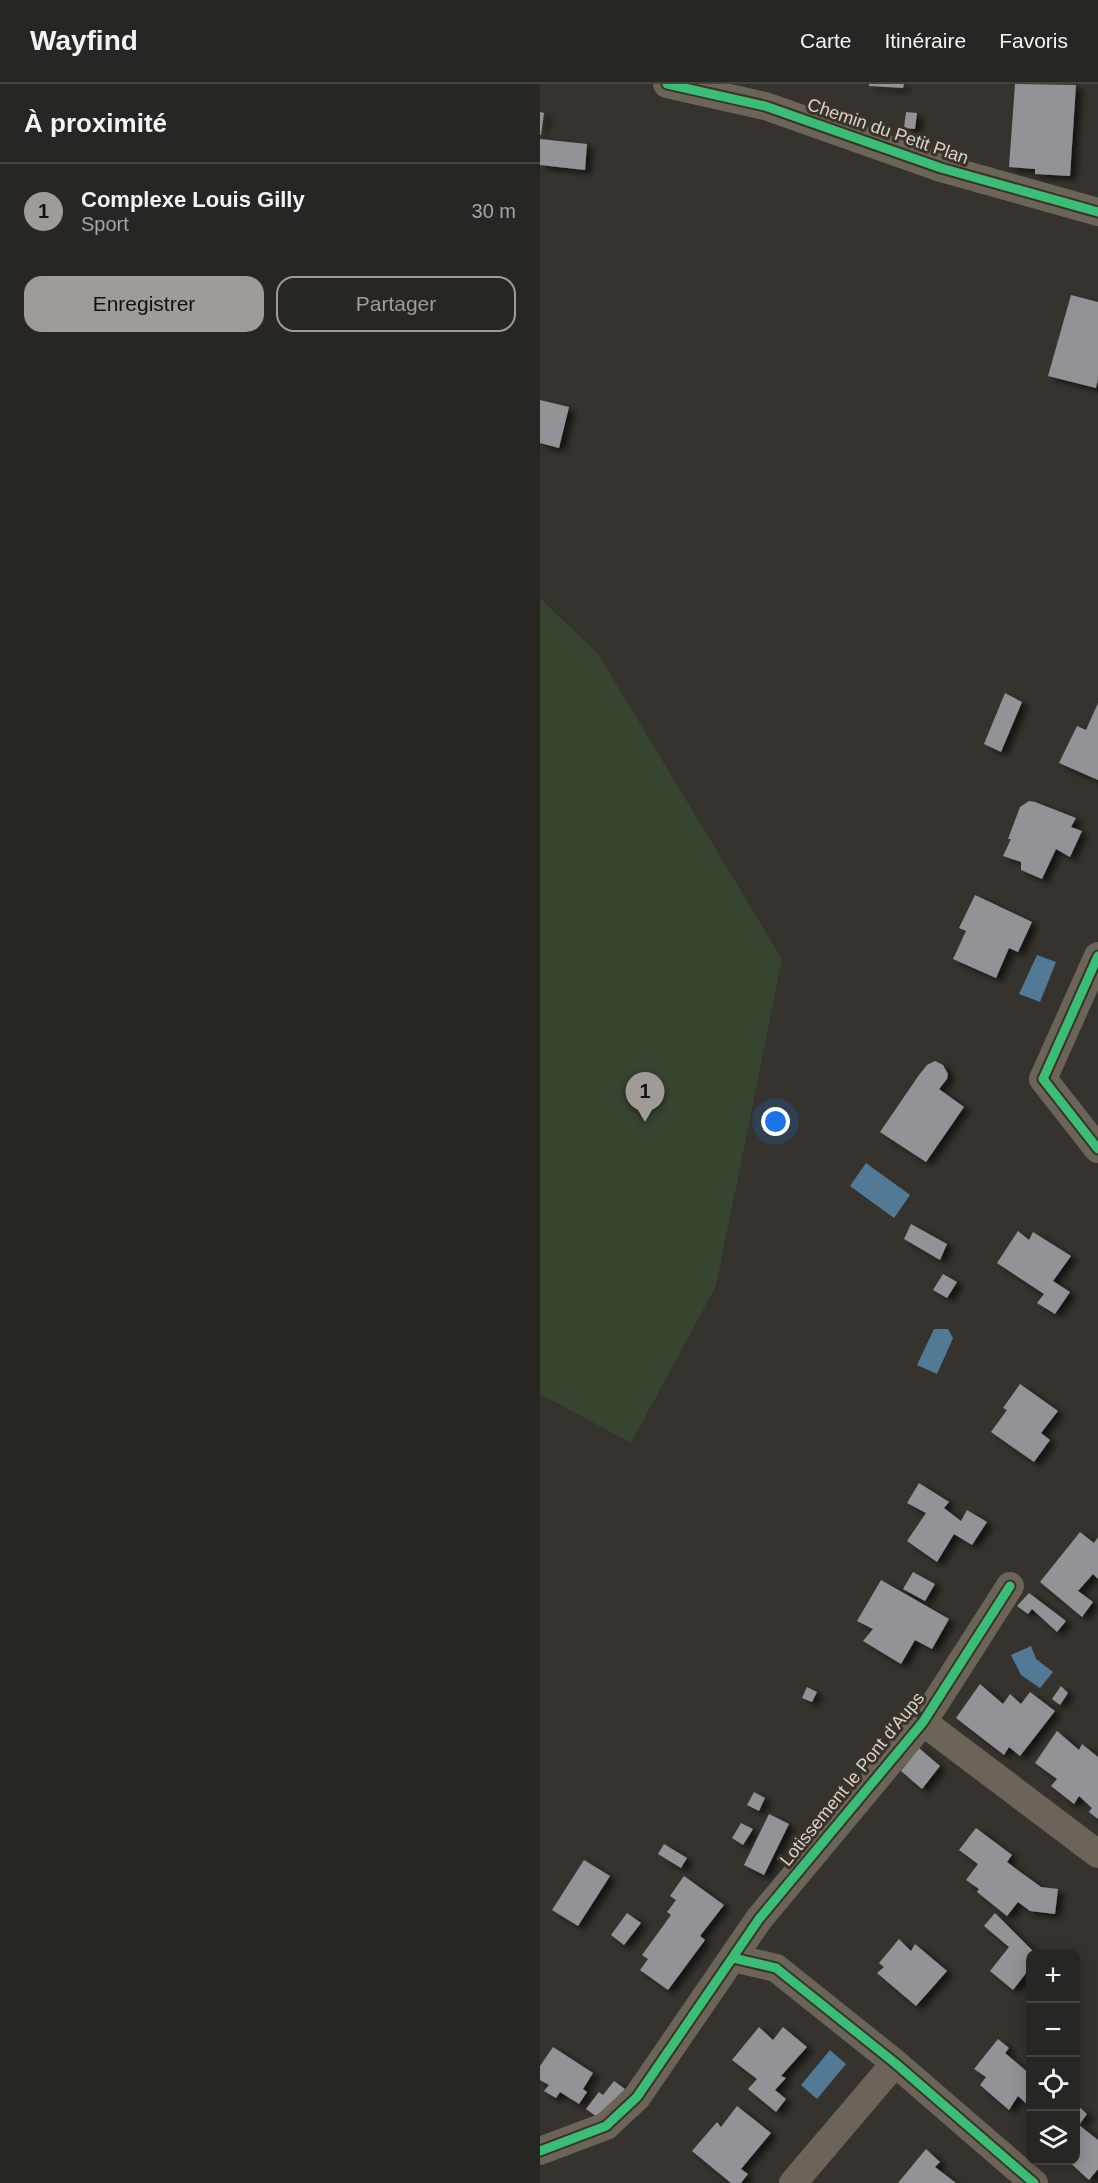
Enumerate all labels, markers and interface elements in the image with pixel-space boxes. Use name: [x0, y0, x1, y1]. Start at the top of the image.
text: Wayfind: [30, 25, 138, 56]
text: Carte: [800, 29, 851, 52]
text: Itinéraire: [884, 29, 966, 52]
text: Favoris: [999, 29, 1068, 52]
street label: Chemin du Petit Plan: [805, 94, 971, 168]
text: À proximité: [24, 108, 167, 138]
text: Complexe Louis Gilly: [81, 187, 305, 212]
text: 1: [38, 200, 49, 222]
text: 30 m: [472, 200, 516, 222]
text: Sport: [81, 213, 129, 235]
button: Enregistrer: [24, 276, 264, 332]
button: Partager: [276, 276, 516, 332]
pin: 1: [626, 1072, 664, 1122]
your location: [761, 1107, 790, 1136]
street label: Lotissement le Pont d'Aups: [776, 1688, 928, 1870]
map controls: [1026, 1949, 1080, 2165]
button: +: [1026, 1949, 1080, 2003]
button: −: [1026, 2003, 1080, 2057]
button: locate: [1026, 2057, 1080, 2111]
button: layers: [1026, 2111, 1080, 2165]

